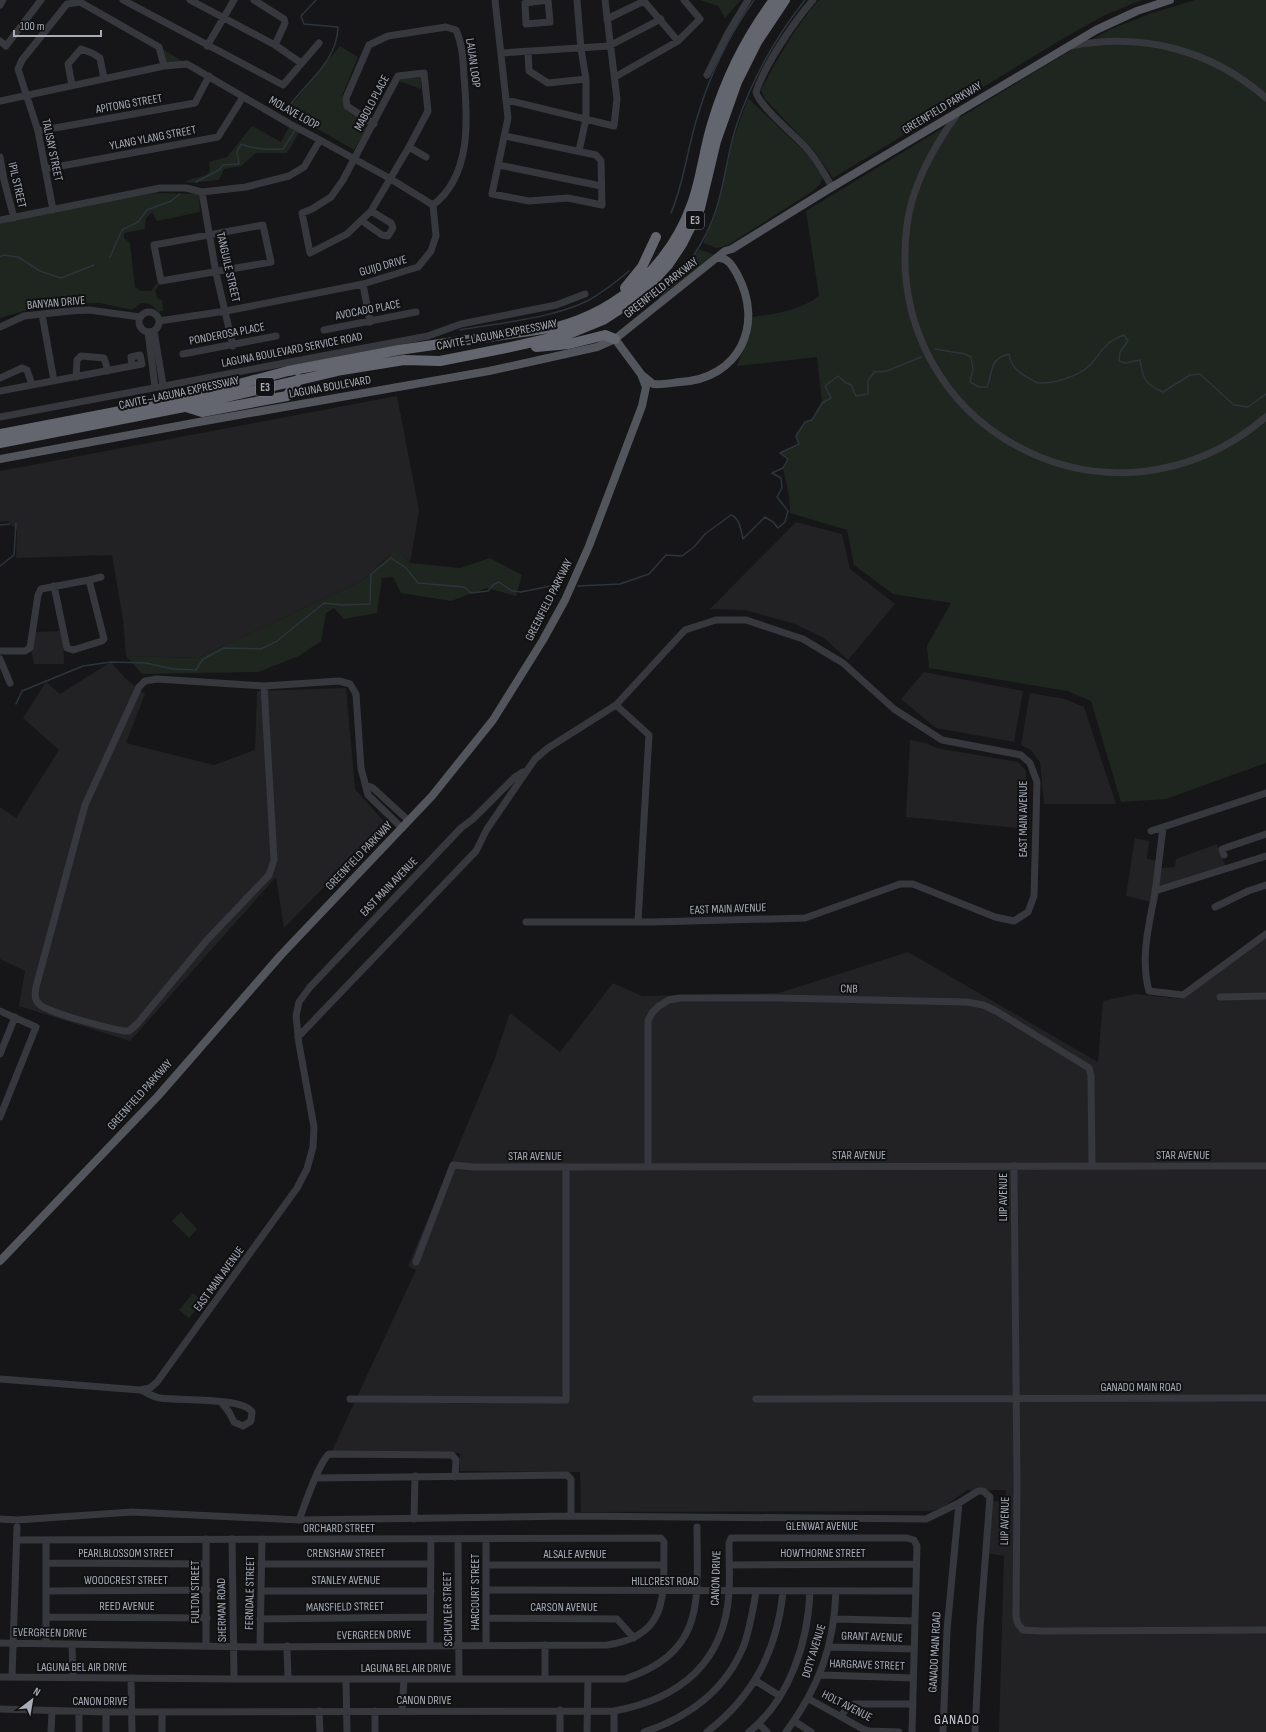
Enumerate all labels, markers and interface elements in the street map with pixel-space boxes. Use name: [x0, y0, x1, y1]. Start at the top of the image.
scale bar: [14, 12, 101, 38]
text: 100 m: [20, 19, 45, 34]
street label: LAUAN LOOP: [462, 37, 484, 89]
street label: MABOLO PLACE: [351, 72, 393, 133]
street label: GREENFIELD PARKWAY: [899, 78, 985, 138]
street label: APITONG STREET: [93, 91, 164, 117]
street label: MOLAVE LOOP: [266, 93, 322, 133]
street label: TALISAY STREET: [38, 117, 66, 183]
street label: YLANG YLANG STREET: [109, 122, 198, 154]
street label: IPIL STREET: [4, 161, 30, 209]
road number: E3: [686, 211, 704, 229]
street label: TANGUILE STREET: [213, 230, 243, 304]
street label: GUIJO DRIVE: [357, 252, 409, 280]
street label: GREENFIELD PARKWAY: [621, 254, 701, 322]
street label: BANYAN DRIVE: [26, 293, 86, 313]
street label: AVOCADO PLACE: [333, 296, 402, 324]
street label: CAVITE–LAGUNA EXPRESSWAY: [435, 316, 559, 354]
street label: PONDEROSA PLACE: [188, 319, 266, 349]
street label: LAGUNA BOULEVARD SERVICE ROAD: [220, 329, 364, 371]
street label: LAGUNA BOULEVARD: [288, 372, 372, 402]
street label: CAVITE–LAGUNA EXPRESSWAY: [118, 373, 240, 413]
road number: E3: [256, 378, 274, 396]
street label: GREENFIELD PARKWAY: [522, 556, 576, 644]
street label: EAST MAIN AVENUE: [1016, 781, 1031, 857]
street label: GREENFIELD PARKWAY: [322, 818, 396, 894]
street label: EAST MAIN AVENUE: [357, 854, 421, 920]
street label: EAST MAIN AVENUE: [689, 900, 767, 918]
street label: CNB: [840, 981, 858, 997]
street label: GREENFIELD PARKWAY: [104, 1056, 176, 1134]
street label: STAR AVENUE: [832, 1148, 886, 1163]
street label: STAR AVENUE: [1156, 1148, 1210, 1163]
street label: STAR AVENUE: [508, 1149, 562, 1164]
street label: LIIP AVENUE: [996, 1173, 1011, 1221]
street label: EAST MAIN AVENUE: [190, 1244, 248, 1314]
street label: GANADO MAIN ROAD: [1100, 1380, 1182, 1395]
street label: LIIP AVENUE: [997, 1497, 1013, 1545]
street label: GLENWAT AVENUE: [786, 1519, 858, 1534]
street label: ORCHARD STREET: [303, 1521, 375, 1536]
street label: PEARLBLOSSOM STREET: [78, 1546, 174, 1561]
street label: CRENSHAW STREET: [307, 1546, 385, 1561]
street label: HOWTHORNE STREET: [780, 1546, 866, 1561]
street label: ALSALE AVENUE: [542, 1547, 607, 1562]
street label: CANON DRIVE: [708, 1550, 724, 1606]
street label: HARCOURT STREET: [468, 1554, 483, 1630]
street label: FERNDALE STREET: [242, 1556, 258, 1630]
street label: FULTON STREET: [188, 1560, 203, 1624]
street label: SCHUYLER STREET: [440, 1571, 456, 1647]
street label: WOODCREST STREET: [84, 1573, 168, 1588]
street label: STANLEY AVENUE: [311, 1573, 381, 1588]
street label: HILLCREST ROAD: [631, 1574, 699, 1589]
street label: SHERMAN ROAD: [214, 1578, 230, 1642]
street label: REED AVENUE: [99, 1599, 155, 1614]
street label: MANSFIELD STREET: [306, 1599, 384, 1615]
street label: CARSON AVENUE: [530, 1600, 598, 1615]
street label: GANADO MAIN ROAD: [925, 1611, 945, 1693]
street label: DOTY AVENUE: [799, 1622, 829, 1680]
street label: EVERGREEN DRIVE: [13, 1625, 87, 1641]
street label: EVERGREEN DRIVE: [337, 1627, 411, 1643]
street label: GRANT AVENUE: [841, 1628, 903, 1646]
street label: HARGRAVE STREET: [829, 1656, 905, 1674]
street label: LAGUNA BEL AIR DRIVE: [37, 1660, 127, 1675]
street label: LAGUNA BEL AIR DRIVE: [361, 1661, 451, 1676]
north arrow: [12, 1680, 52, 1720]
text: N: [31, 1685, 43, 1699]
street label: HOLT AVENUE: [819, 1687, 875, 1725]
street label: CANON DRIVE: [396, 1693, 452, 1708]
street label: CANON DRIVE: [72, 1694, 128, 1709]
district label: GANADO: [934, 1711, 980, 1728]

